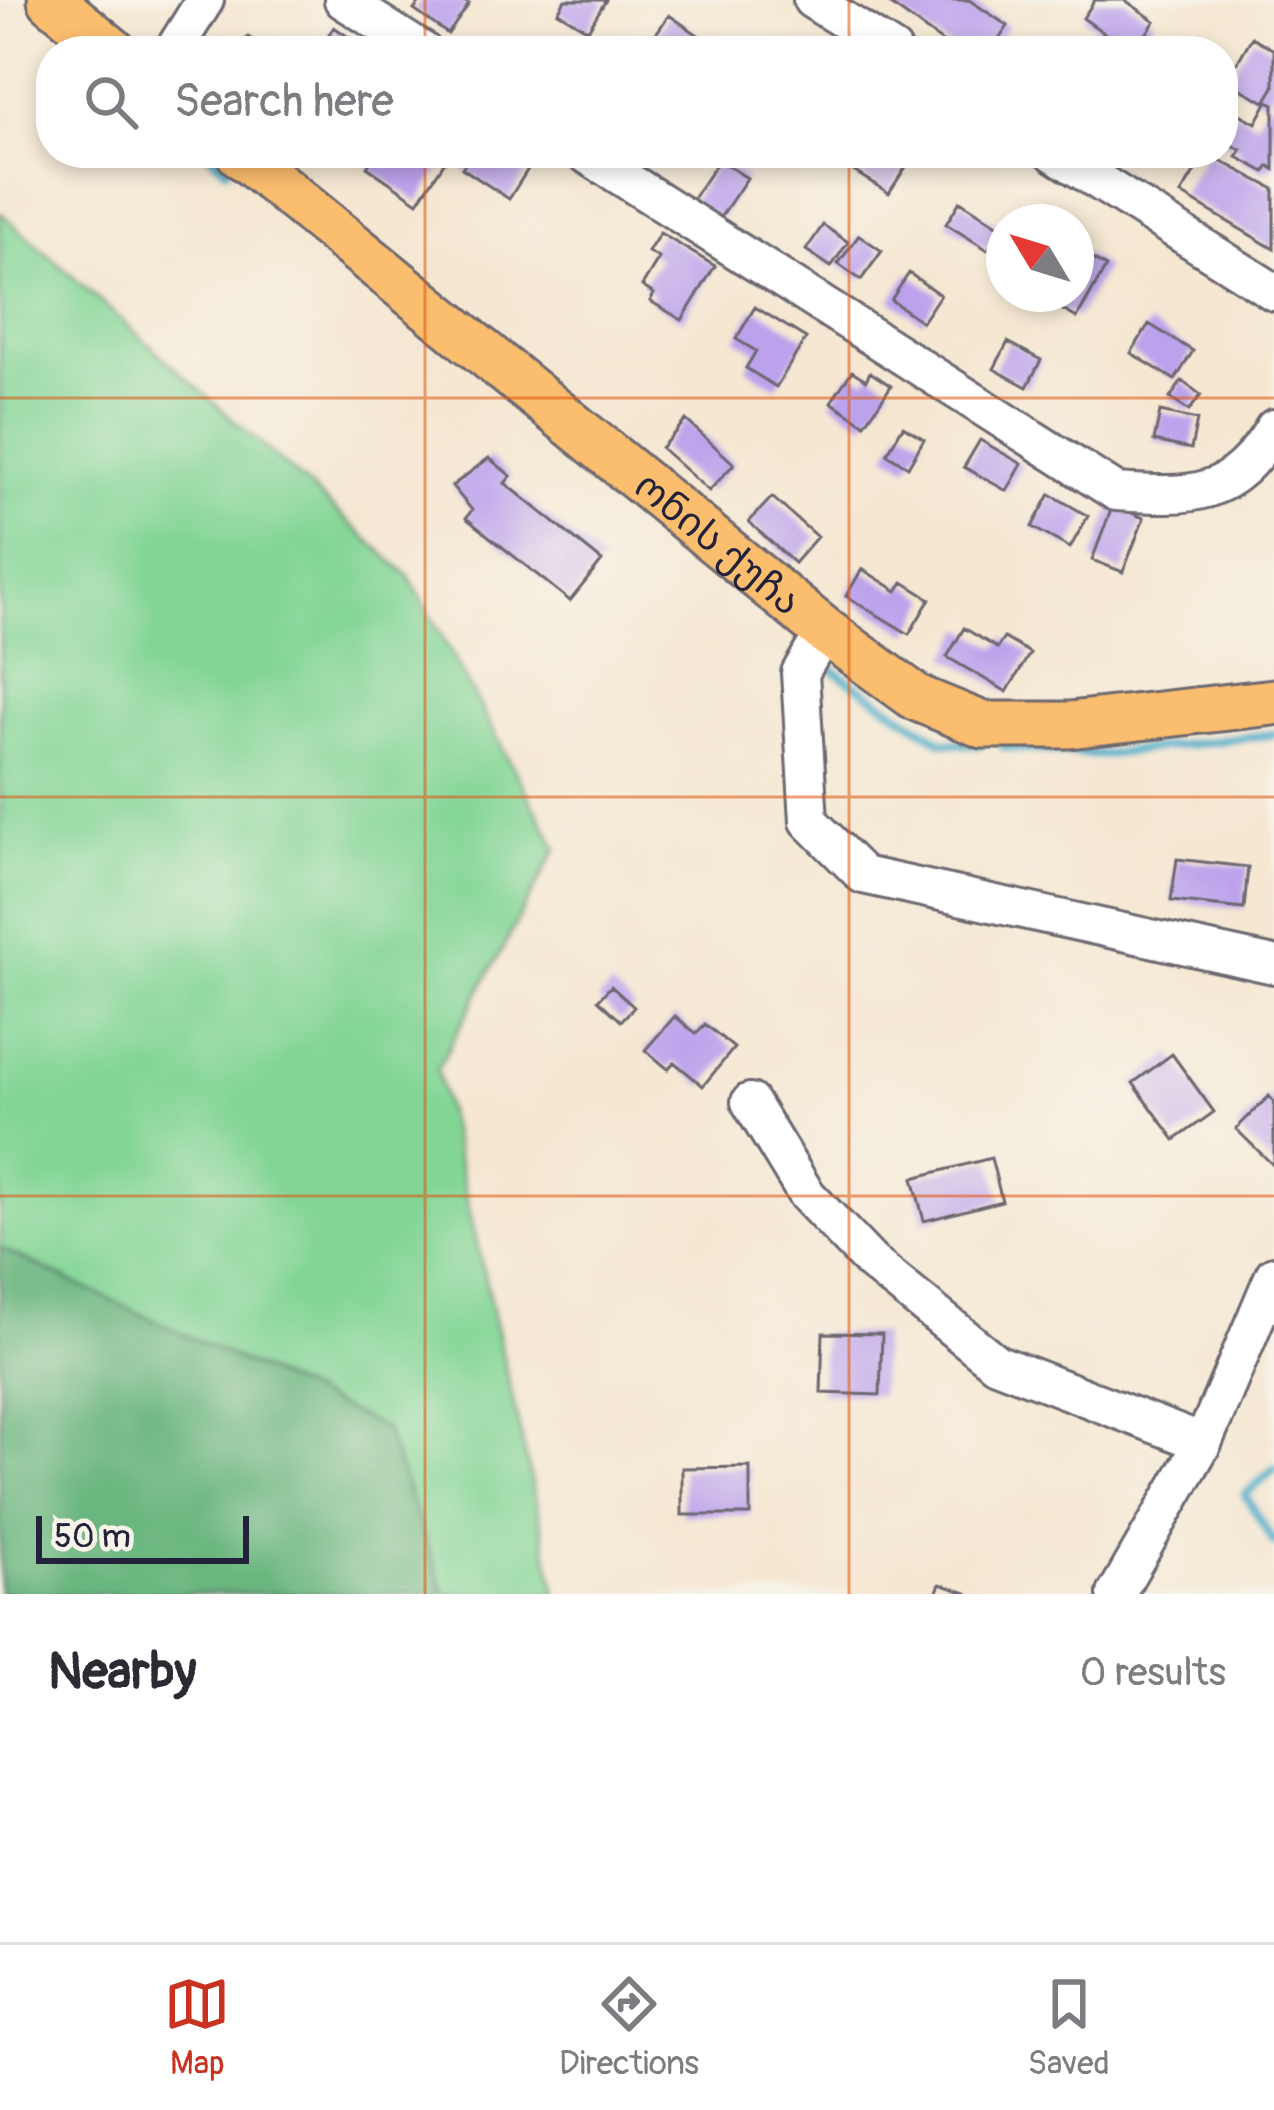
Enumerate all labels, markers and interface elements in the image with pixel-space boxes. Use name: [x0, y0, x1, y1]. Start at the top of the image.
search box: [36, 36, 1238, 168]
icon: search: [78, 69, 144, 135]
text: Search here: [174, 74, 394, 130]
north arrow: [986, 204, 1094, 312]
street label: ონის ქუჩა: [625, 461, 811, 626]
scale bar: [36, 1510, 249, 1563]
text: 50 m: [54, 1516, 131, 1557]
text: Nearby: [48, 1640, 196, 1704]
text: 0 results: [1080, 1648, 1226, 1697]
tab: Map: [164, 1971, 230, 2084]
tab: Directions: [559, 1971, 699, 2084]
tab: Saved: [1028, 1971, 1110, 2084]

